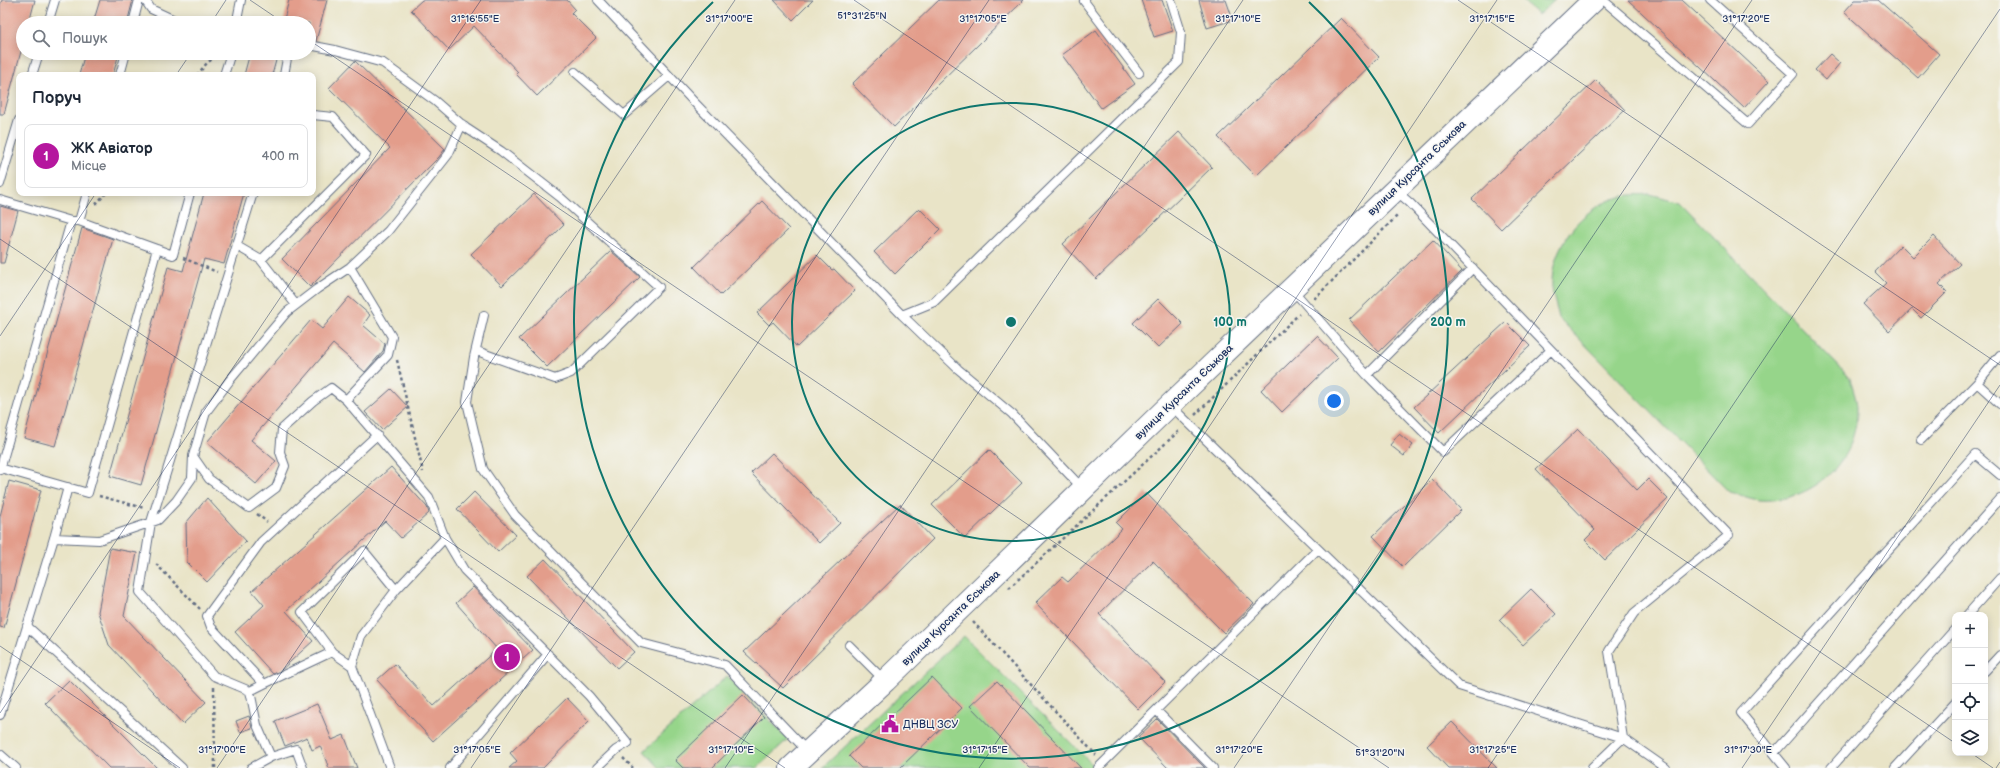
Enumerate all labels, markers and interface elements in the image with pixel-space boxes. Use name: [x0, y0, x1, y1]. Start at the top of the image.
text: 51°31'25"N: [837, 10, 887, 22]
text: 31°16'55"E: [451, 13, 500, 25]
text: 31°17'00"E: [705, 13, 753, 25]
text: 31°17'05"E: [959, 13, 1007, 25]
text: 31°17'10"E: [1215, 13, 1261, 25]
text: 31°17'15"E: [1469, 13, 1515, 25]
text: 31°17'20"E: [1722, 13, 1770, 25]
search box: [16, 16, 316, 60]
icon: search: [30, 27, 52, 49]
text: Пошук: [62, 29, 108, 48]
text: Поруч: [32, 88, 82, 108]
street label: вулиця Курсанта Єськова: [1365, 117, 1469, 218]
text: ЖК Авіатор: [71, 139, 153, 158]
text: 1: [43, 148, 49, 164]
text: 400 m: [262, 148, 299, 164]
text: Місце: [71, 158, 106, 174]
centre of rings: [1004, 315, 1018, 329]
text: 100 m: [1213, 315, 1247, 330]
text: 200 m: [1430, 315, 1466, 330]
street label: вулиця Курсанта Єськова: [1132, 341, 1236, 442]
your location: [1324, 391, 1344, 411]
street label: вулиця Курсанта Єськова: [899, 567, 1003, 668]
map controls: [1952, 612, 1988, 756]
button: +: [1952, 612, 1988, 648]
pin: 1: [494, 642, 520, 672]
button: −: [1952, 648, 1988, 684]
button: locate: [1952, 684, 1988, 720]
public building icon: ДНВЦ ЗСУ: [880, 714, 900, 734]
place label: ДНВЦ ЗСУ: [903, 718, 958, 731]
button: layers: [1952, 720, 1988, 756]
text: 31°17'00"E: [198, 744, 246, 756]
text: 31°17'05"E: [453, 744, 501, 756]
text: 31°17'10"E: [708, 744, 754, 756]
text: 31°17'15"E: [962, 744, 1008, 756]
text: 31°17'20"E: [1215, 744, 1263, 756]
text: 31°17'25"E: [1469, 744, 1517, 756]
text: 31°17'30"E: [1724, 744, 1772, 756]
text: 51°31'20"N: [1355, 747, 1405, 759]

